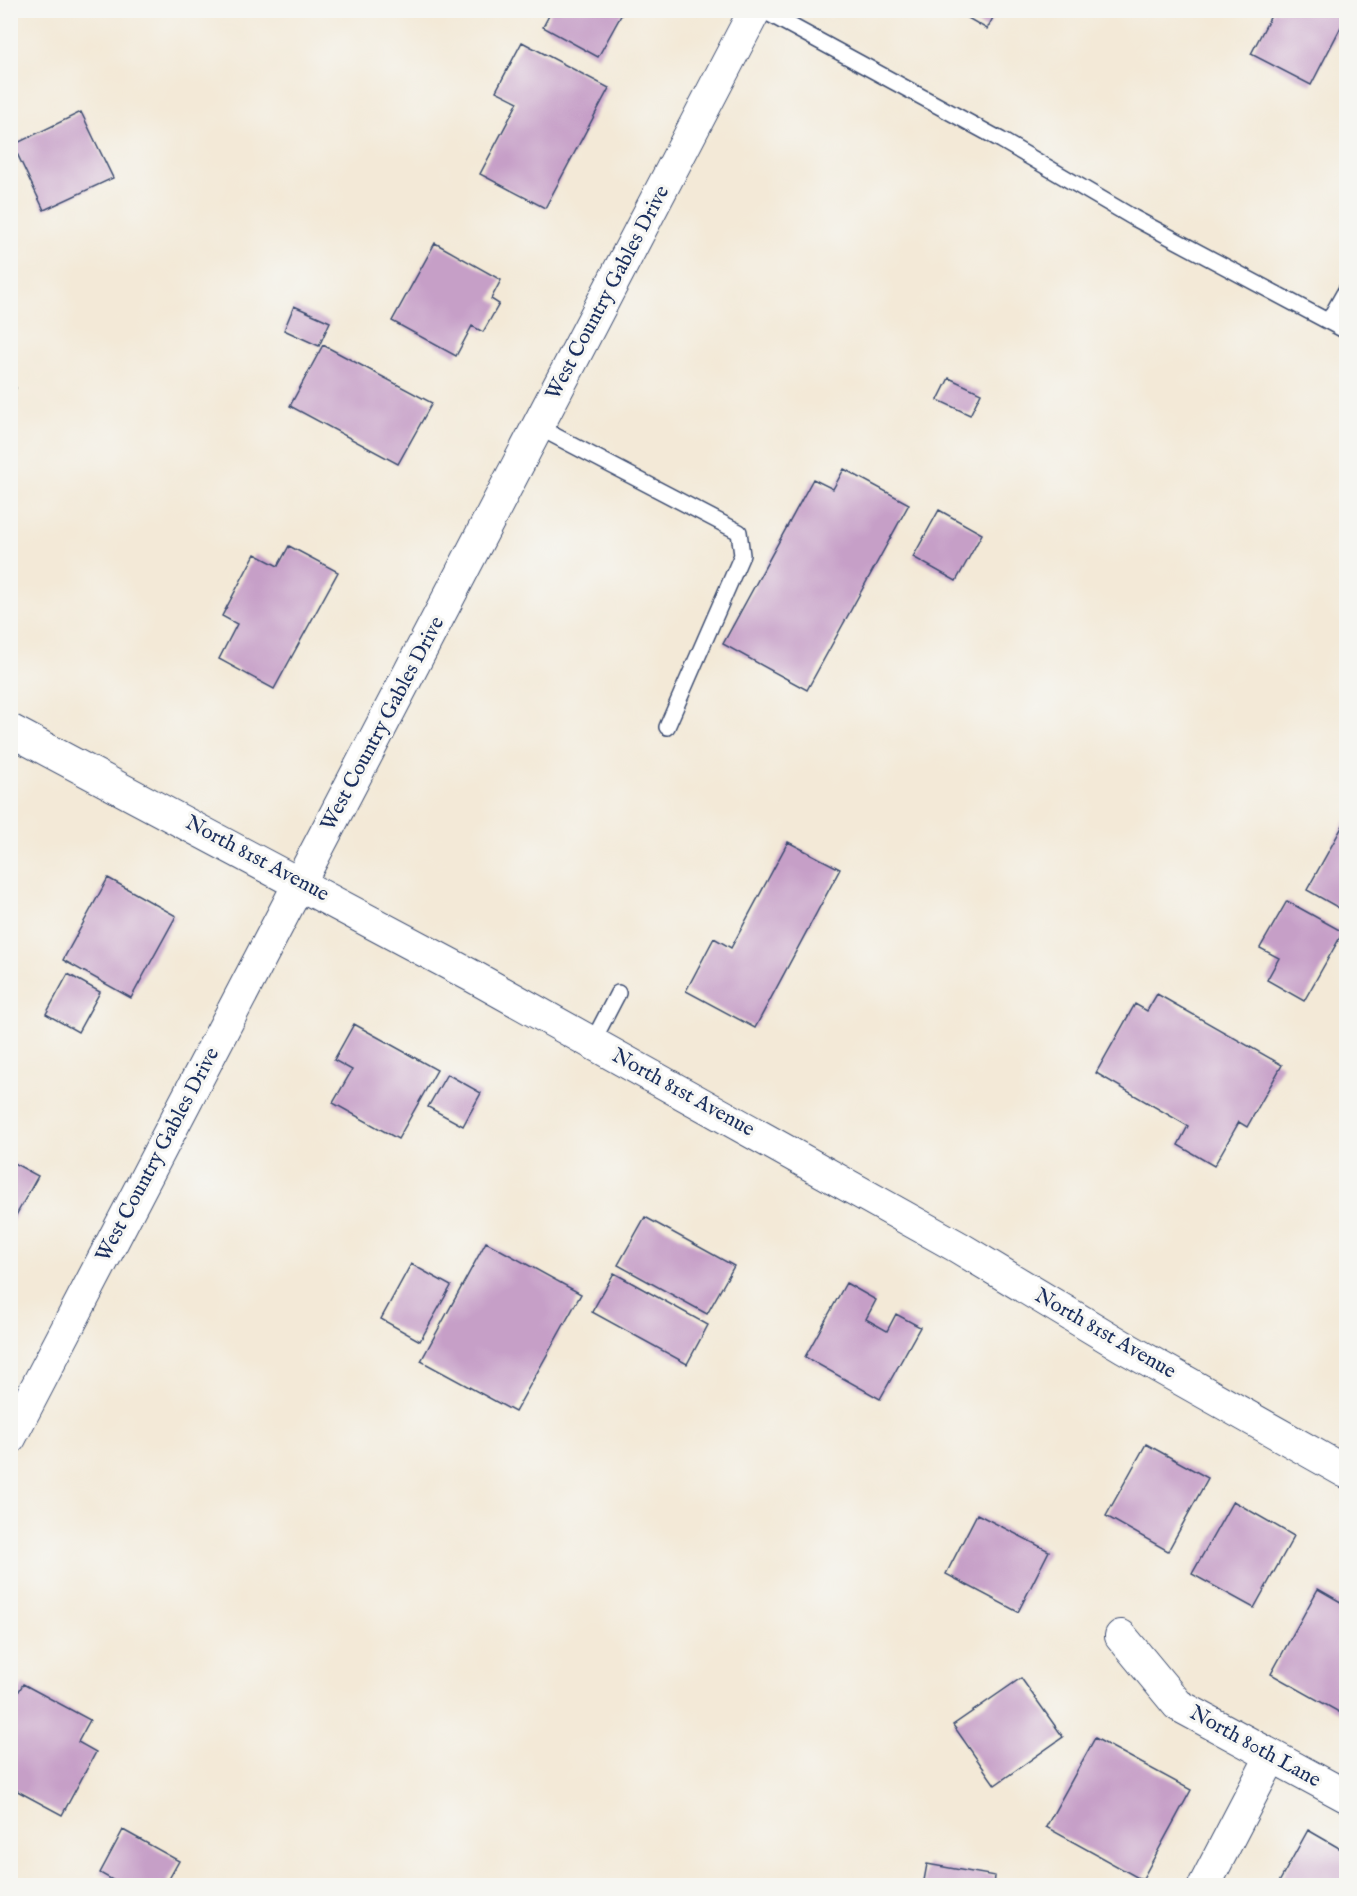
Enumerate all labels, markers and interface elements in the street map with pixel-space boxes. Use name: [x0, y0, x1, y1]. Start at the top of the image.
street label: West Country Gables Drive: [540, 181, 676, 405]
street label: West Country Gables Drive: [315, 612, 451, 836]
street label: North 81st Avenue: [181, 810, 334, 908]
street label: West Country Gables Drive: [90, 1043, 226, 1267]
street label: North 81st Avenue: [607, 1043, 759, 1144]
street label: North 81st Avenue: [1029, 1283, 1181, 1386]
street label: North 80th Lane: [1185, 1700, 1326, 1794]

